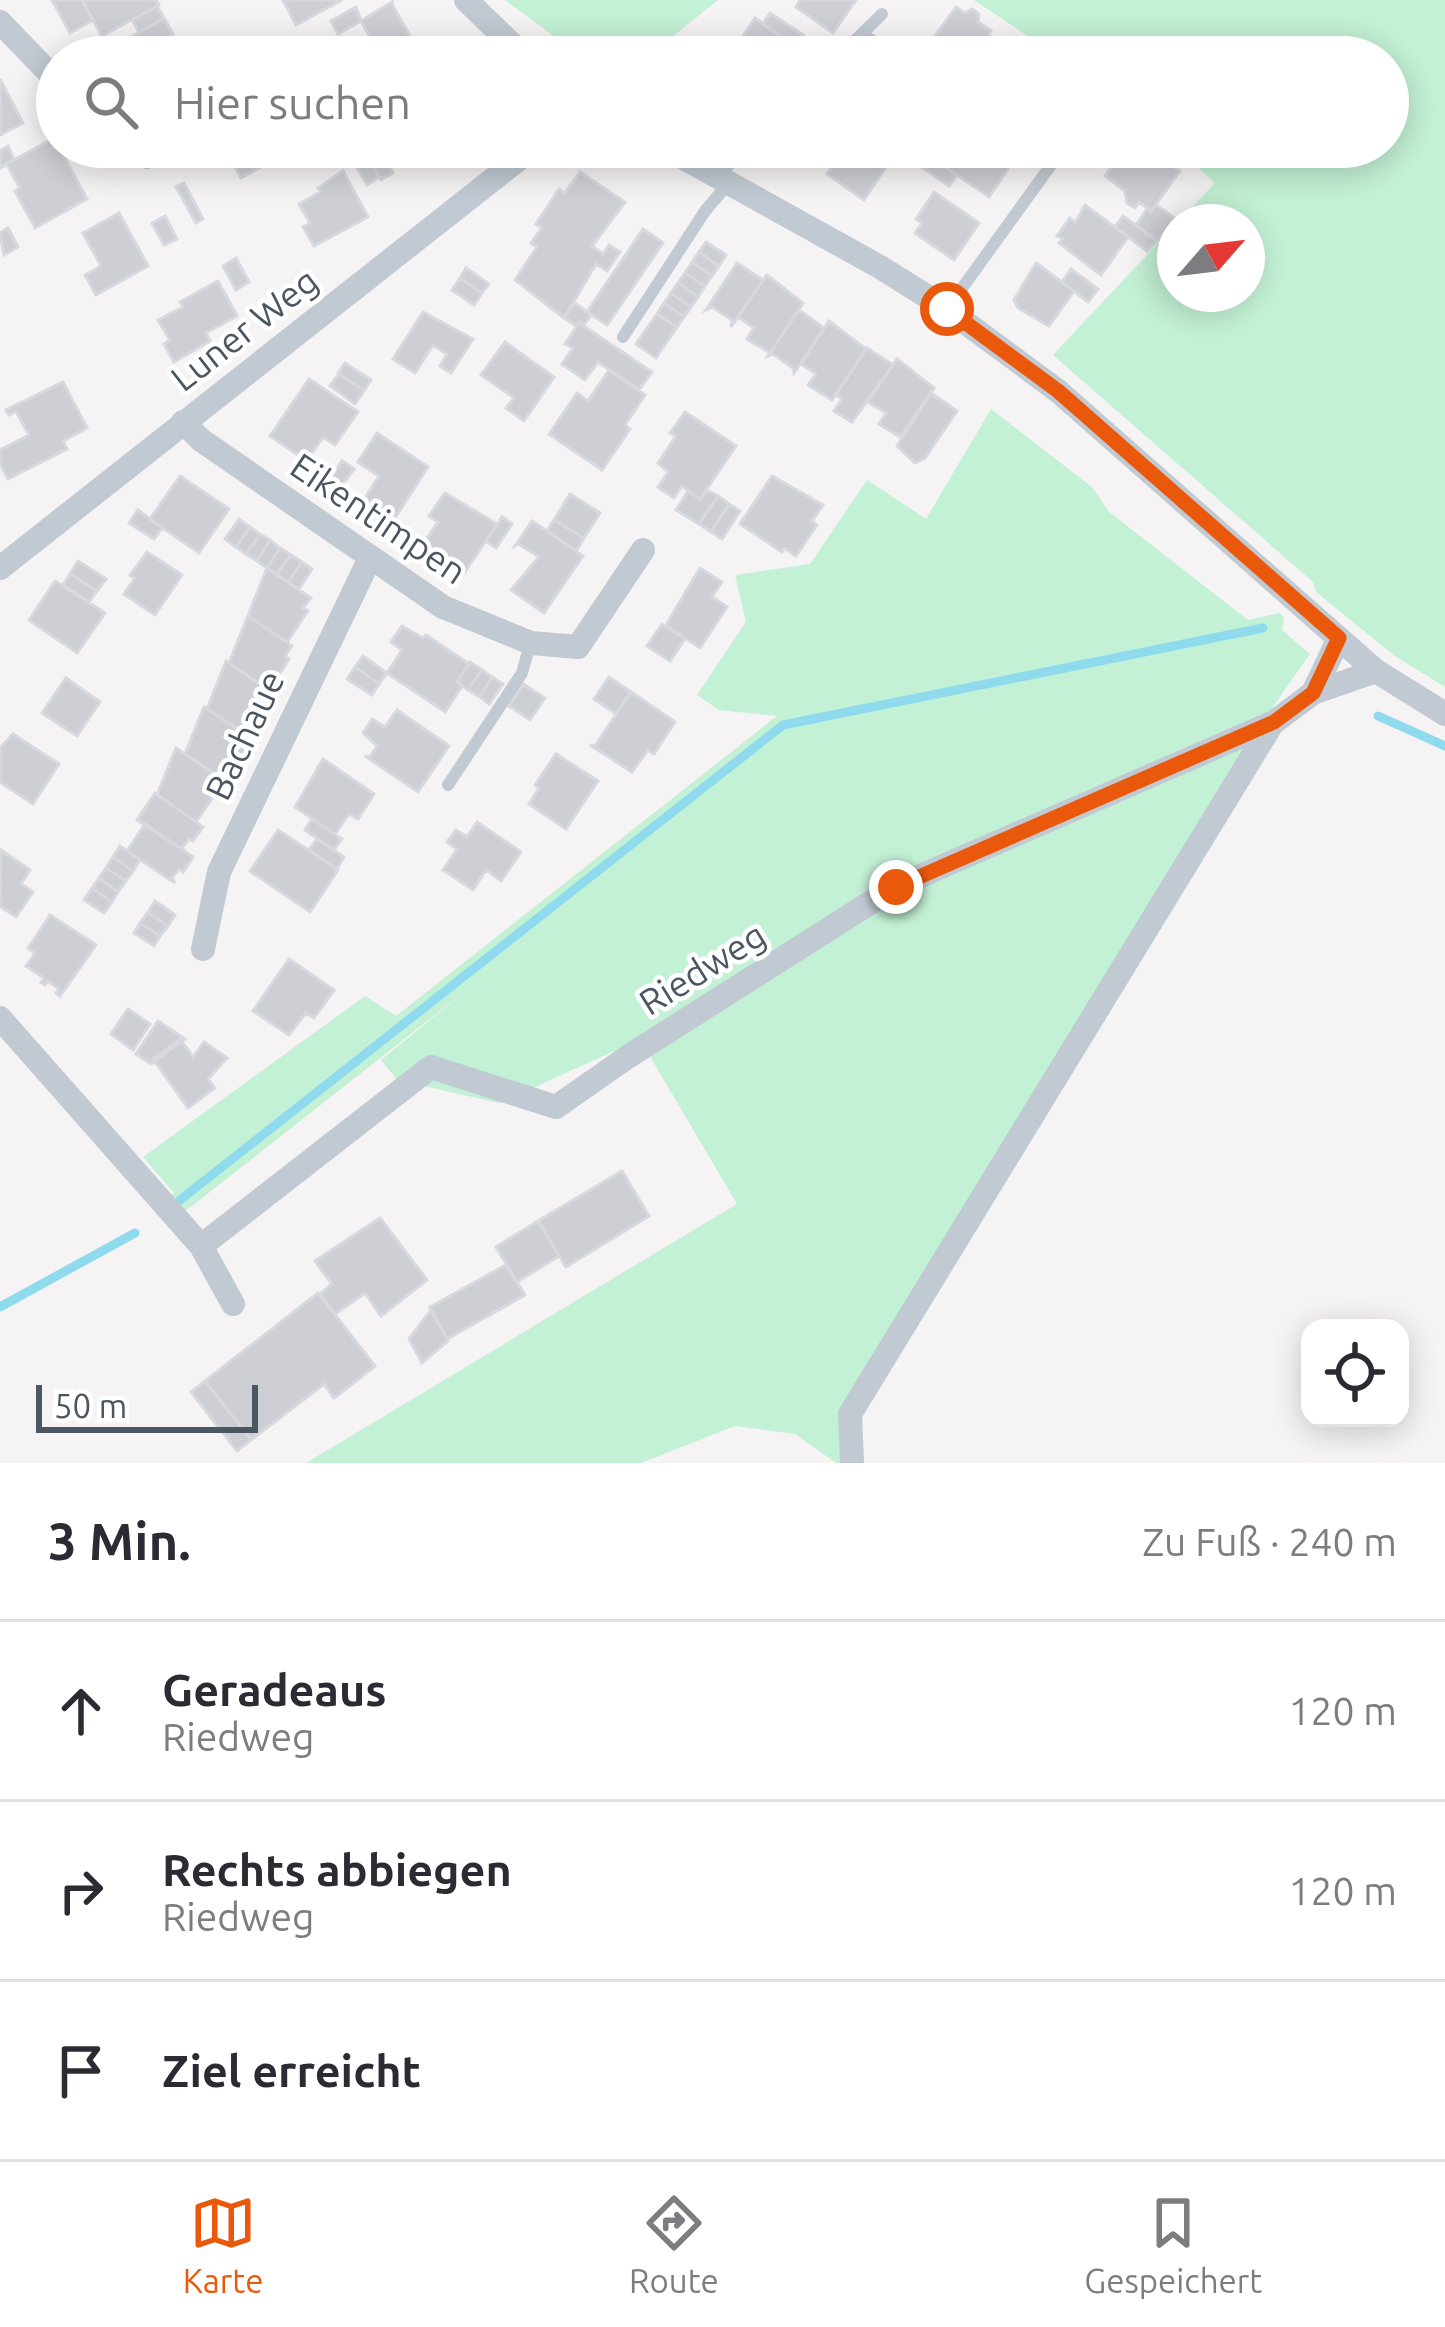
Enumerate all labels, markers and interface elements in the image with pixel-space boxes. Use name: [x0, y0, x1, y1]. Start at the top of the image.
search box: [36, 36, 1409, 168]
icon: search: [78, 69, 144, 135]
text: Hier suchen: [174, 77, 411, 128]
north arrow: [1157, 204, 1265, 312]
street label: Luner Weg: [163, 259, 325, 399]
route start: [920, 282, 974, 336]
street label: Eikentimpen: [284, 444, 474, 592]
street label: Bachaue: [196, 664, 292, 806]
route end: [869, 860, 923, 914]
street label: Riedweg: [632, 913, 772, 1023]
map controls: [1301, 1319, 1409, 1427]
button: locate: [1301, 1319, 1409, 1427]
scale bar: [36, 1379, 258, 1432]
text: 50 m: [54, 1387, 127, 1424]
text: 3 Min.: [48, 1512, 191, 1570]
text: Zu Fuß · 240 m: [1142, 1520, 1397, 1563]
text: Geradeaus: [162, 1664, 387, 1715]
icon: ahead: [48, 1678, 114, 1744]
text: 120 m: [1288, 1689, 1397, 1732]
text: Riedweg: [162, 1715, 314, 1758]
text: Rechts abbiegen: [162, 1844, 512, 1895]
icon: right: [48, 1858, 114, 1924]
text: 120 m: [1288, 1869, 1397, 1912]
text: Riedweg: [162, 1895, 314, 1938]
icon: arrive: [48, 2038, 114, 2104]
text: Ziel erreicht: [162, 2045, 421, 2096]
tab: Karte: [183, 2190, 263, 2299]
tab: Route: [629, 2190, 719, 2299]
tab: Gespeichert: [1084, 2190, 1262, 2299]

